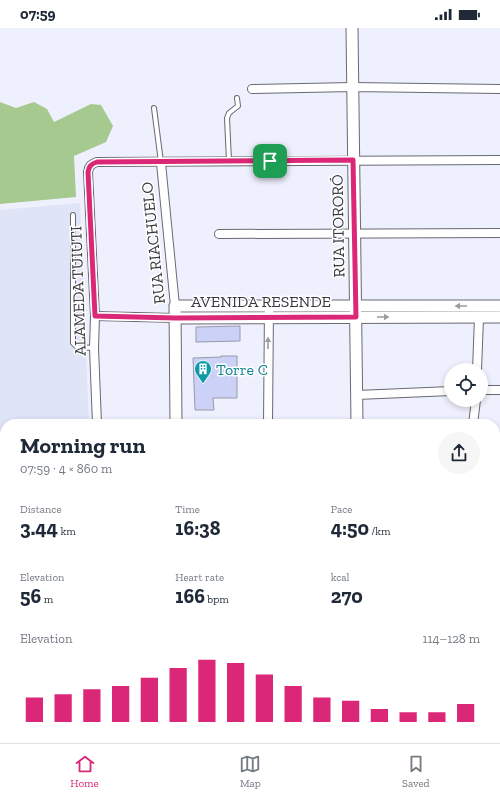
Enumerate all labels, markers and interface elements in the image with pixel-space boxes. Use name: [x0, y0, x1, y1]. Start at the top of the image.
text: 07:59: [20, 5, 56, 23]
pin: [253, 144, 287, 178]
icon: arrive: [259, 150, 281, 172]
street label: RUA ITORORÓ: [328, 174, 348, 278]
street label: RUA RIACHUELO: [137, 181, 169, 305]
street label: ALAMEDA TUIUTI: [66, 226, 90, 356]
street label: AVENIDA RESENDE: [191, 292, 331, 311]
one-way arrow: [454, 303, 467, 309]
one-way arrow: [377, 314, 390, 320]
one-way arrow: [265, 336, 271, 349]
building icon: Torre C: [193, 359, 213, 384]
place label: Torre C: [216, 360, 268, 379]
map controls: [444, 363, 488, 407]
button: locate: [444, 363, 488, 407]
text: Morning run: [20, 432, 146, 459]
button: share: [438, 432, 480, 474]
text: 07:59 · 4 × 860 m: [20, 461, 112, 476]
text: Distance: [20, 503, 62, 516]
text: Time: [175, 503, 200, 516]
text: Pace: [331, 503, 352, 516]
text: 3.44: [20, 516, 58, 540]
text: 16:38: [175, 516, 221, 540]
text: 4:50: [331, 516, 369, 540]
text: km: [58, 525, 76, 538]
text: /km: [369, 525, 390, 538]
text: Elevation: [20, 571, 64, 584]
text: Heart rate: [175, 571, 224, 584]
text: kcal: [331, 571, 350, 584]
text: 56: [20, 584, 41, 608]
text: 166: [175, 584, 205, 608]
text: 270: [331, 584, 363, 608]
text: m: [41, 593, 53, 606]
text: bpm: [205, 593, 229, 606]
text: Elevation: [20, 631, 72, 646]
text: 114–128 m: [422, 631, 480, 646]
tab: Home: [70, 753, 99, 790]
tab: Map: [239, 753, 261, 790]
tab: Saved: [402, 753, 430, 790]

